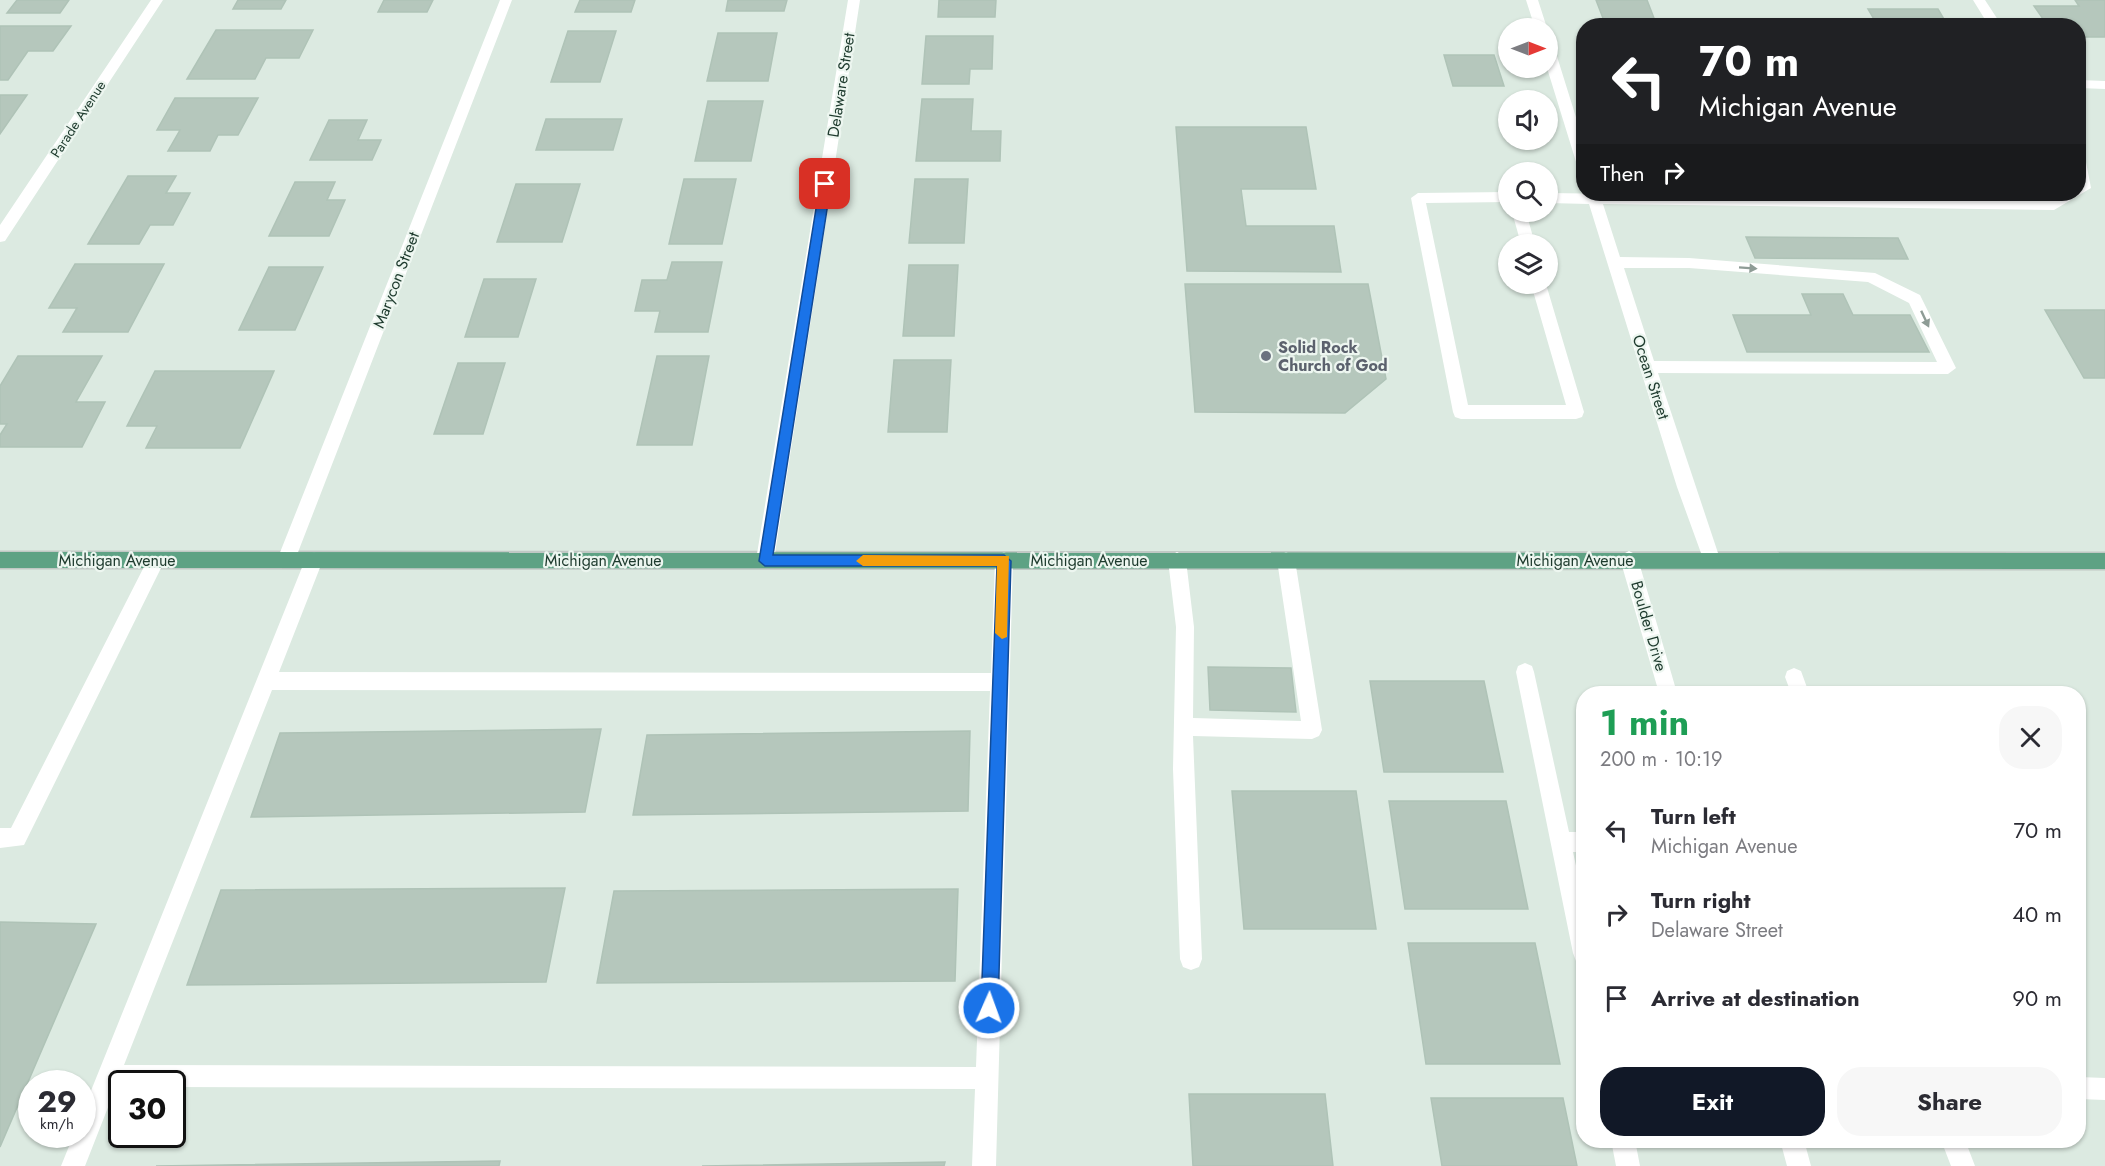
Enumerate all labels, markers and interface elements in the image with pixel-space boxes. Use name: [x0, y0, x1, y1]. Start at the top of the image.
north arrow: [1498, 18, 1558, 78]
map controls: [1498, 18, 1558, 294]
street label: Delaware Street: [821, 31, 861, 139]
text: 70 m: [1699, 31, 1799, 92]
icon: left: [1600, 42, 1678, 120]
street label: Parade Avenue: [46, 76, 110, 162]
text: Michigan Avenue: [1699, 87, 1897, 126]
button: sound: [1498, 90, 1558, 150]
icon: right: [1657, 156, 1690, 189]
text: Then: [1600, 157, 1645, 189]
pin: [799, 158, 850, 209]
button: search: [1498, 162, 1558, 222]
icon: arrive: [808, 167, 841, 200]
street label: Marycon Street: [367, 228, 425, 331]
button: layers: [1498, 234, 1558, 294]
one-way arrow: [1738, 263, 1757, 273]
one-way arrow: [1920, 310, 1929, 327]
street label: Ocean Street: [1627, 332, 1676, 422]
place label: Solid Rock Church of God: [1278, 336, 1388, 377]
marker: Solid Rock Church of God: [1259, 349, 1273, 363]
street label: Michigan Avenue: [58, 549, 176, 572]
street label: Michigan Avenue: [544, 549, 662, 572]
street label: Michigan Avenue: [1030, 549, 1148, 572]
street label: Michigan Avenue: [1516, 549, 1634, 572]
street label: Boulder Drive: [1625, 578, 1673, 674]
text: 1 min: [1600, 696, 1689, 748]
button: close: [1999, 706, 2062, 769]
text: 200 m · 10:19: [1600, 745, 1723, 774]
text: Turn left: [1651, 800, 1736, 832]
icon: left: [1600, 814, 1633, 847]
text: 70 m: [2013, 814, 2062, 846]
text: Michigan Avenue: [1651, 832, 1797, 861]
text: Turn right: [1651, 884, 1751, 916]
icon: right: [1600, 898, 1633, 931]
text: 40 m: [2012, 898, 2062, 930]
text: Delaware Street: [1651, 916, 1783, 945]
position arrow: [957, 976, 1021, 1040]
icon: arrive: [1600, 982, 1633, 1015]
text: Arrive at destination: [1651, 982, 1860, 1014]
text: 90 m: [2012, 982, 2062, 1014]
button: Exit: [1600, 1067, 1825, 1136]
button: Share: [1837, 1067, 2062, 1136]
speed limit sign: 30: [108, 1070, 186, 1148]
text: 29: [37, 1080, 77, 1123]
text: km/h: [40, 1113, 74, 1135]

